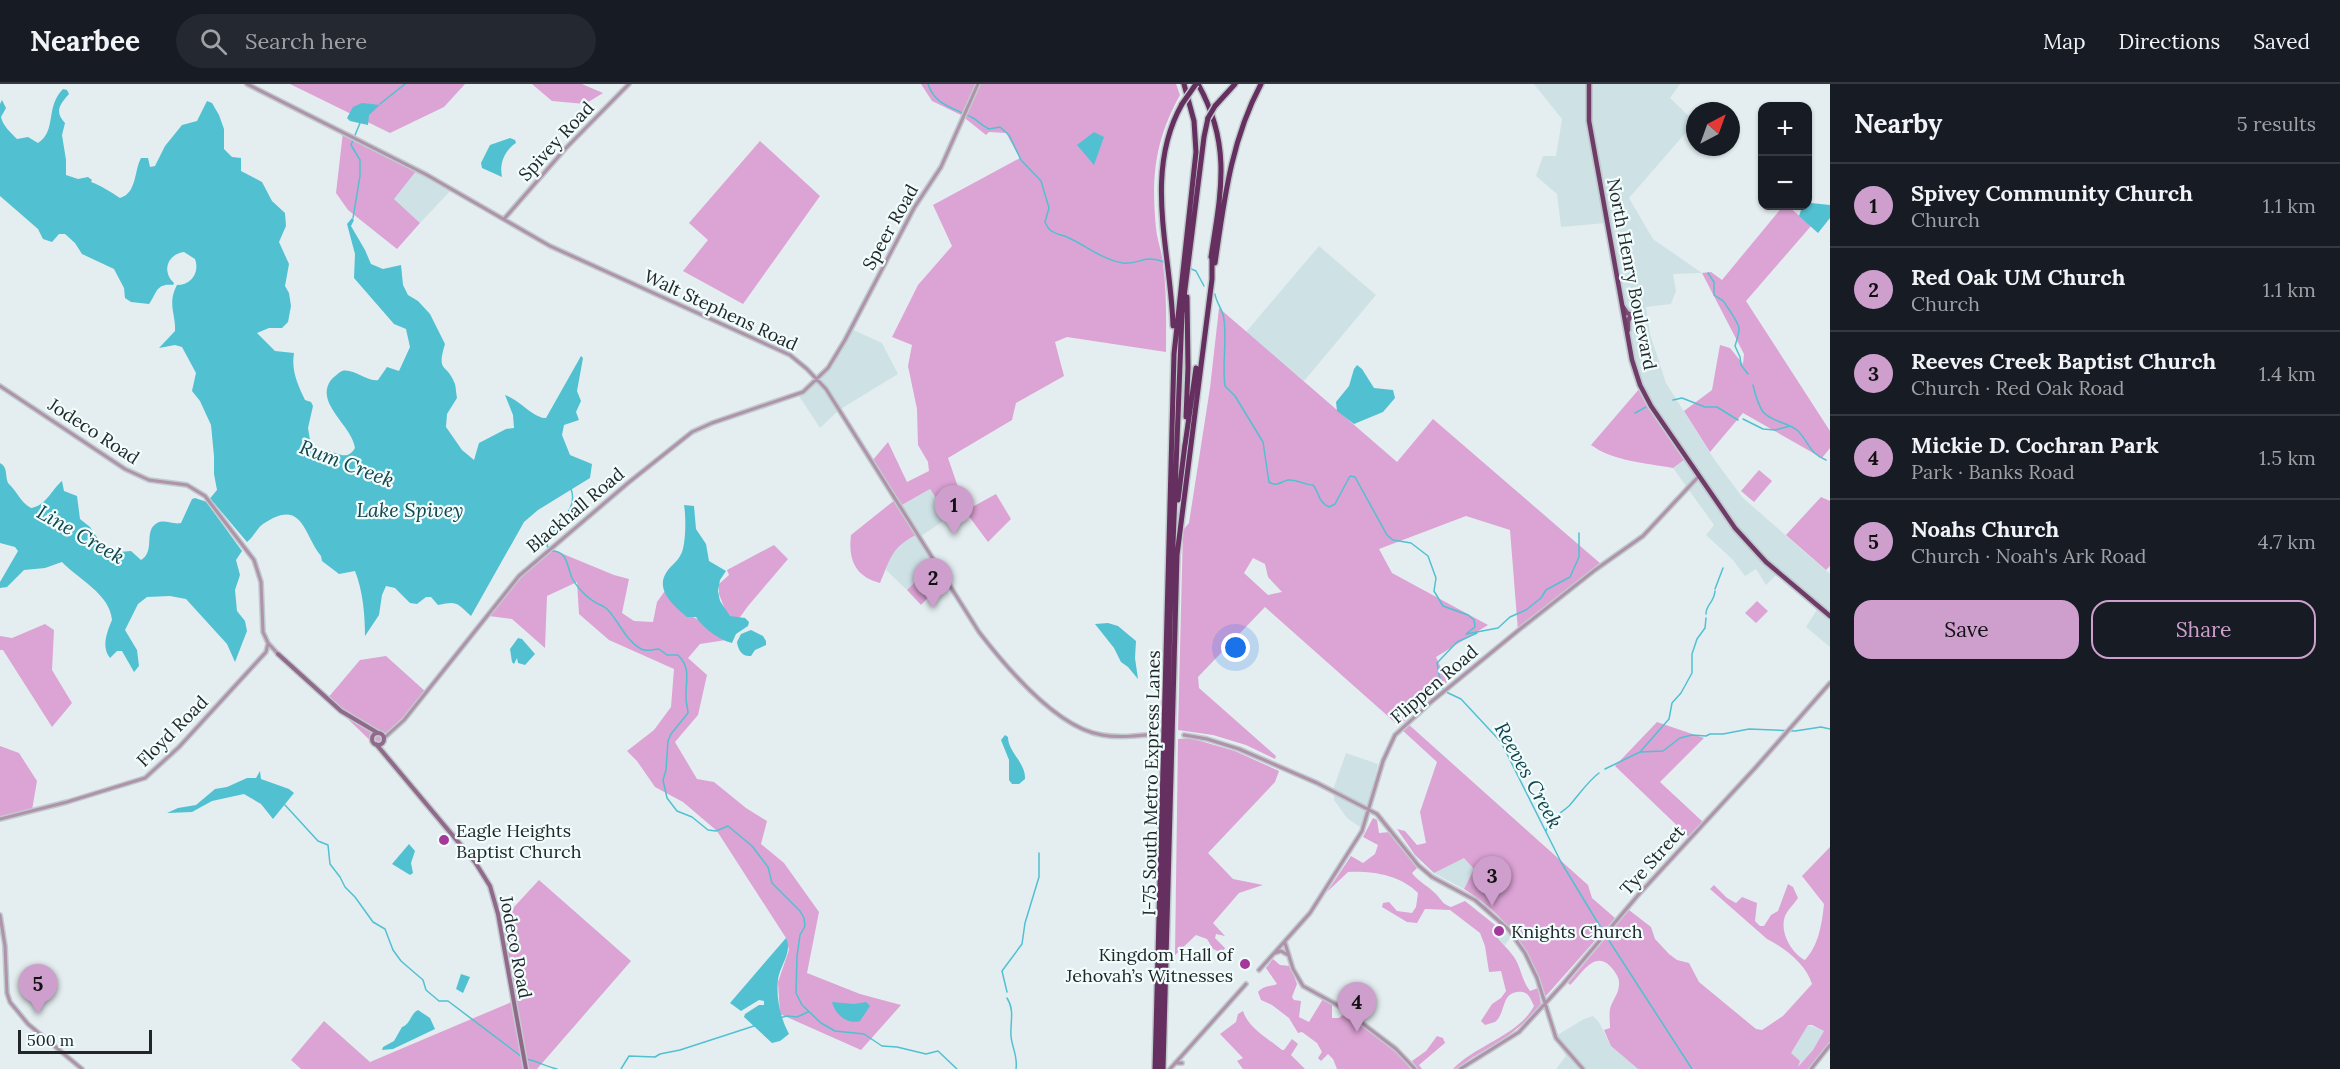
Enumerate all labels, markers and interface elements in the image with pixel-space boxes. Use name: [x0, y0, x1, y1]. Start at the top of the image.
search box: [176, 14, 596, 68]
text: Nearbee: [30, 23, 140, 59]
icon: search: [197, 25, 230, 58]
text: Search here: [245, 27, 367, 55]
text: Map: [2043, 28, 2086, 55]
text: Directions: [2119, 28, 2220, 55]
text: Saved: [2253, 28, 2310, 55]
street label: Spivey Road: [513, 96, 599, 186]
north arrow: [1686, 102, 1740, 156]
map controls: [1758, 102, 1812, 210]
button: +: [1758, 102, 1812, 156]
text: Nearby: [1854, 107, 1942, 140]
text: 5 results: [2237, 111, 2316, 136]
button: −: [1758, 156, 1812, 210]
street label: North Henry Boulevard: [1602, 176, 1662, 372]
text: Spivey Community Church: [1911, 179, 2193, 207]
street label: Speer Road: [857, 180, 923, 274]
text: 1: [1869, 193, 1878, 218]
text: 1.1 km: [2263, 193, 2316, 218]
text: Church: [1911, 207, 1980, 232]
text: Red Oak UM Church: [1911, 263, 2125, 291]
street label: Walt Stephens Road: [640, 264, 802, 356]
text: 2: [1868, 277, 1879, 302]
text: 1.1 km: [2263, 277, 2316, 302]
text: Church: [1911, 291, 1980, 316]
text: Reeves Creek Baptist Church: [1911, 347, 2216, 375]
text: 3: [1868, 361, 1879, 386]
text: 1.4 km: [2259, 361, 2316, 386]
text: Church · Red Oak Road: [1911, 375, 2125, 400]
street label: Jodeco Road: [43, 392, 144, 469]
text: Mickie D. Cochran Park: [1911, 431, 2159, 459]
water label: Rum Creek: [296, 434, 398, 492]
text: 4: [1868, 445, 1879, 470]
text: 1.5 km: [2259, 445, 2316, 470]
text: Park · Banks Road: [1911, 459, 2075, 484]
street label: Blackhall Road: [521, 462, 629, 558]
pin: 1: [934, 486, 974, 535]
water label: Lake Spivey: [357, 497, 463, 522]
water label: Line Creek: [33, 499, 129, 569]
text: Noahs Church: [1911, 515, 2059, 543]
text: 5: [1868, 529, 1879, 554]
text: 4.7 km: [2258, 529, 2316, 554]
text: Church · Noah's Ark Road: [1911, 543, 2147, 568]
pin: 2: [914, 558, 952, 608]
button: Save: [1854, 600, 2079, 659]
button: Share: [2091, 600, 2316, 659]
your location: [1221, 633, 1250, 662]
street label: Flippen Road: [1386, 640, 1483, 728]
street label: I-75 South Metro Express Lanes: [1137, 650, 1165, 916]
street label: Floyd Road: [131, 690, 213, 772]
water label: Reeves Creek: [1490, 718, 1568, 832]
place label: Eagle Heights Baptist Church: [456, 819, 582, 863]
street label: Tye Street: [1615, 820, 1689, 900]
marker: Eagle Heights Baptist Church: [437, 833, 451, 847]
pin: 3: [1472, 856, 1512, 906]
street label: Jodeco Road: [495, 893, 537, 1001]
place label: Knights Church: [1511, 920, 1643, 943]
marker: Knights Church: [1492, 924, 1506, 938]
place label: Kingdom Hall of Jehovah’s Witnesses: [1065, 943, 1235, 987]
marker: Kingdom Hall of Jehovah’s Witnesses: [1238, 957, 1252, 971]
pin: 5: [18, 964, 57, 1014]
pin: 4: [1338, 982, 1376, 1032]
scale bar: [18, 1027, 152, 1054]
text: 500 m: [27, 1030, 74, 1050]

